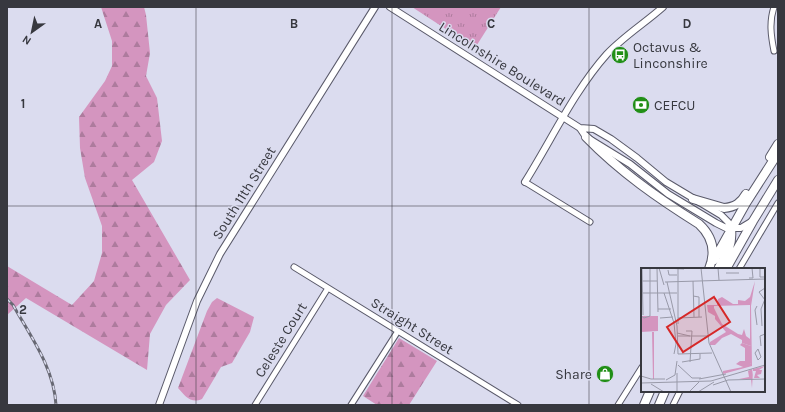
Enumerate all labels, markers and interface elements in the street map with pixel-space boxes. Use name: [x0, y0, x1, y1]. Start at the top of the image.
north arrow: [12, 12, 52, 52]
text: A: [94, 16, 102, 31]
text: B: [290, 16, 298, 31]
text: C: [487, 16, 495, 31]
text: D: [683, 16, 692, 31]
street label: Lincolnshire Boulevard: [436, 18, 568, 110]
text: N: [20, 32, 34, 48]
place label: Octavus & Linconshire: [633, 39, 708, 72]
bus stop icon: Octavus & Linconshire: [610, 45, 630, 65]
bank icon: CEFCU: [631, 95, 651, 115]
text: 1: [21, 96, 25, 111]
place label: CEFCU: [654, 97, 696, 114]
street label: South 11th Street: [209, 143, 279, 243]
inset map: [641, 268, 765, 392]
street label: Straight Street: [368, 294, 456, 358]
street label: Celeste Court: [251, 299, 311, 381]
text: 2: [19, 302, 27, 317]
shop icon: Share: [595, 364, 615, 384]
place label: Share: [555, 366, 592, 383]

